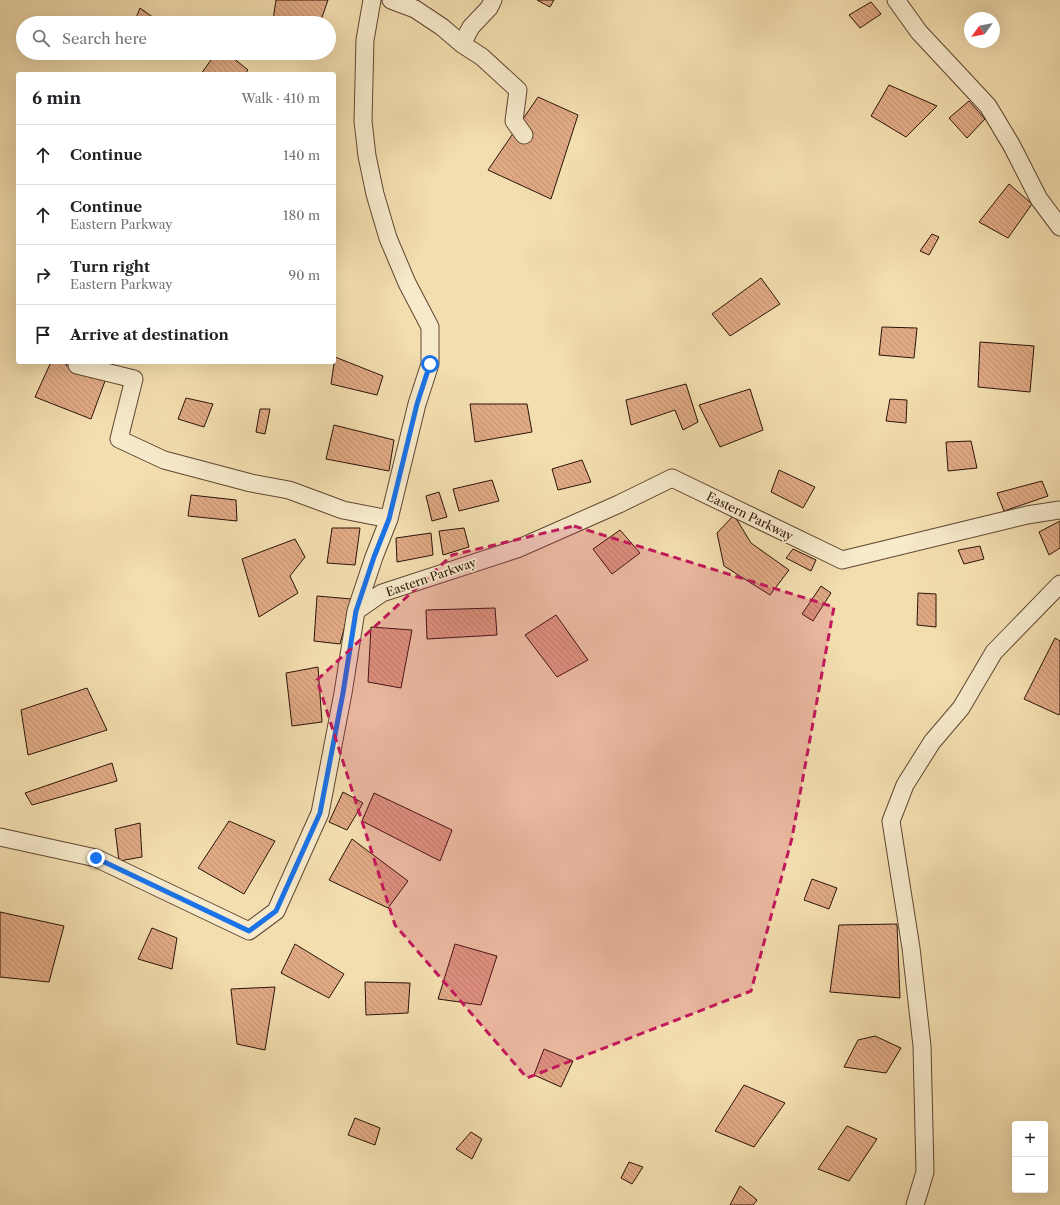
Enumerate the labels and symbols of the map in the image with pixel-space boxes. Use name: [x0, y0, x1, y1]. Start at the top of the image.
north arrow: [964, 12, 1000, 48]
route start: [421, 355, 439, 373]
street label: Eastern Parkway: [704, 489, 796, 544]
street label: Eastern Parkway: [384, 554, 478, 599]
route end: [87, 849, 105, 867]

